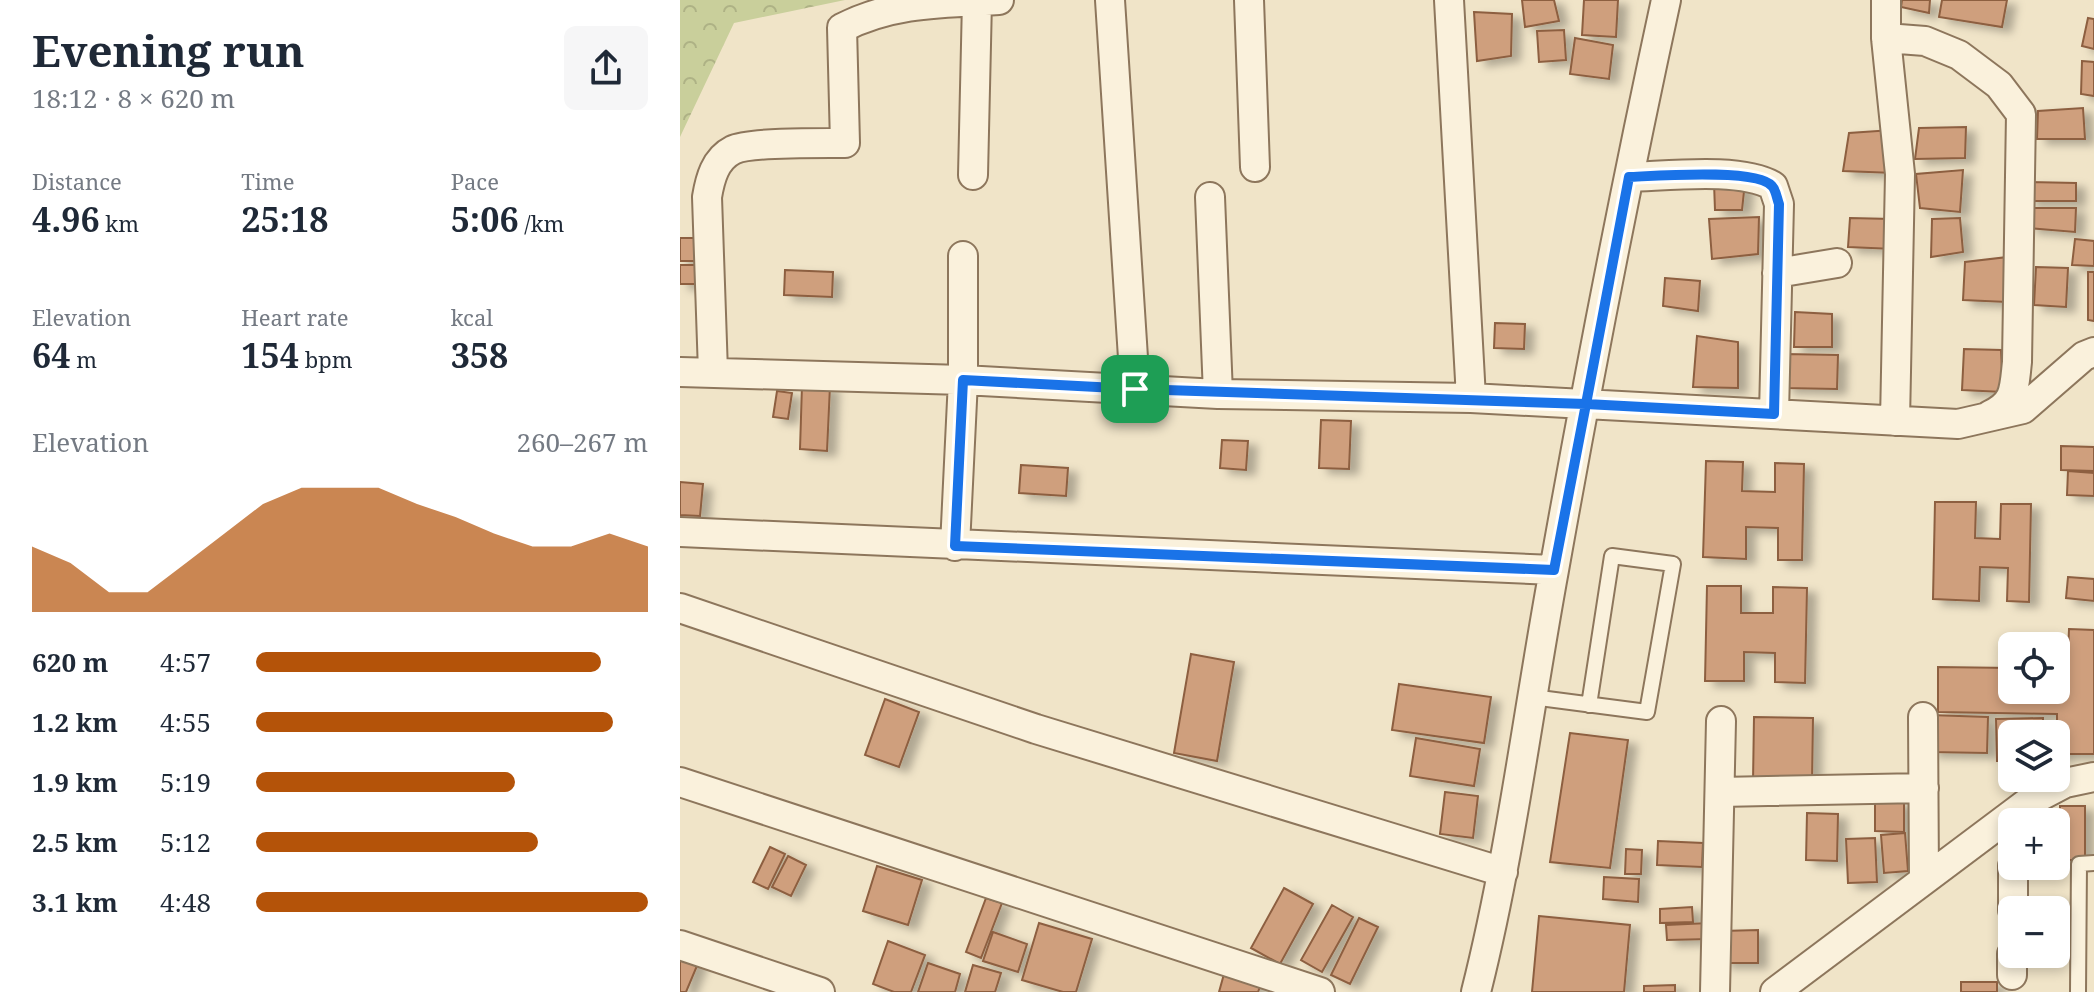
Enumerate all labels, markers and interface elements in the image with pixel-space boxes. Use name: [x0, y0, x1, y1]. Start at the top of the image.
text: Evening run: [32, 20, 305, 80]
button: share: [564, 26, 648, 110]
text: 18:12 · 8 × 620 m: [32, 80, 235, 116]
text: Distance: [32, 166, 122, 196]
text: Time: [241, 166, 294, 196]
text: Pace: [451, 166, 499, 196]
text: 4.96: [32, 196, 100, 242]
text: 25:18: [241, 196, 329, 242]
text: 5:06: [451, 196, 519, 242]
text: km: [100, 208, 139, 238]
text: /km: [519, 208, 564, 238]
text: Elevation: [32, 302, 131, 332]
text: Heart rate: [241, 302, 349, 332]
text: kcal: [451, 302, 493, 332]
text: 64: [32, 332, 70, 378]
text: 154: [241, 332, 299, 378]
text: 358: [451, 332, 508, 378]
text: m: [70, 344, 97, 374]
text: bpm: [299, 344, 353, 374]
pin: [1101, 355, 1169, 423]
icon: arrive: [1113, 367, 1157, 411]
text: Elevation: [32, 424, 149, 460]
text: 260–267 m: [516, 424, 648, 460]
map controls: [1998, 632, 2070, 968]
button: locate: [1998, 632, 2070, 704]
text: 620 m: [32, 644, 108, 680]
text: 4:57: [160, 644, 211, 680]
text: 1.2 km: [32, 704, 118, 740]
text: 4:55: [160, 704, 211, 740]
button: layers: [1998, 720, 2070, 792]
text: 1.9 km: [32, 764, 118, 800]
text: 5:19: [160, 764, 211, 800]
button: +: [1998, 808, 2070, 880]
text: 2.5 km: [32, 824, 118, 860]
text: 5:12: [160, 824, 211, 860]
text: 3.1 km: [32, 884, 118, 920]
text: 4:48: [160, 884, 211, 920]
button: −: [1998, 896, 2070, 968]

